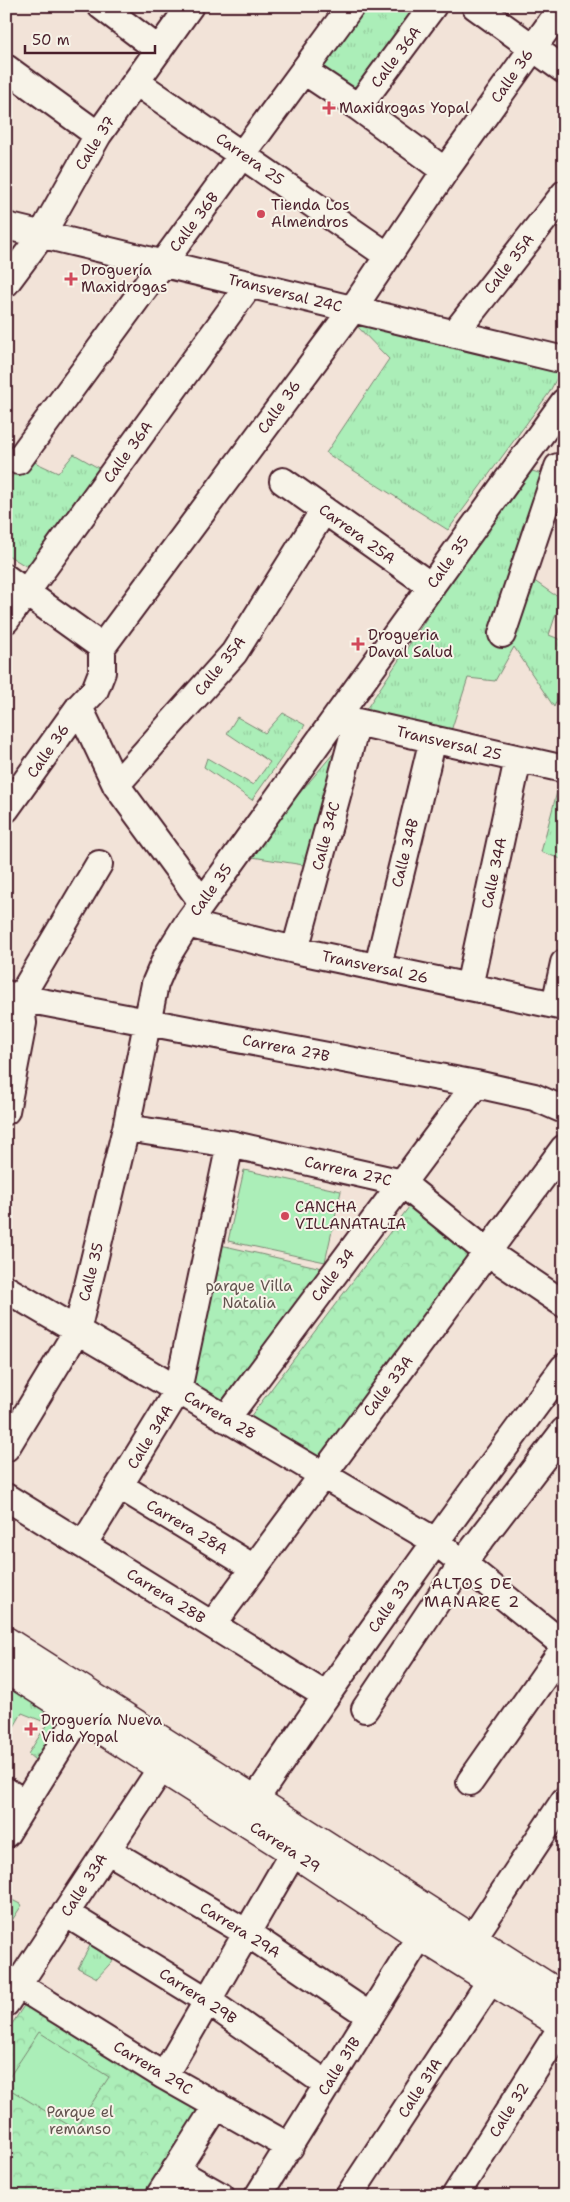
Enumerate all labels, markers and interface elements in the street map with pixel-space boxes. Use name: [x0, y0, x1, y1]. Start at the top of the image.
scale bar: [25, 22, 155, 54]
street label: Calle 36A: [366, 22, 426, 92]
text: 50 m: [32, 30, 70, 50]
street label: Calle 36: [486, 45, 538, 107]
place label: Maxidrogas Yopal: [339, 98, 470, 118]
marker: Maxidrogas Yopal: [323, 102, 335, 114]
street label: Calle 37: [70, 112, 120, 174]
street label: Carrera 25: [212, 128, 288, 190]
street label: Calle 36B: [165, 188, 223, 256]
place label: Tienda Los Almendros: [271, 195, 350, 232]
marker: Tienda Los Almendros: [255, 208, 267, 220]
street label: Calle 35A: [479, 230, 539, 298]
place label: Droguería Maxidrogas: [81, 260, 167, 297]
street label: Transversal 24C: [226, 269, 344, 317]
marker: Droguería Maxidrogas: [65, 273, 77, 285]
street label: Calle 36: [253, 376, 305, 438]
street label: Calle 36A: [99, 417, 157, 487]
street label: Carrera 25A: [315, 499, 399, 569]
street label: Calle 35: [422, 532, 474, 592]
place label: Drogueria Daval Salud: [368, 625, 453, 662]
street label: Calle 35A: [190, 632, 250, 700]
marker: Drogueria Daval Salud: [352, 638, 364, 650]
street label: Calle 36: [22, 720, 74, 782]
street label: Transversal 25: [394, 721, 504, 765]
street label: Calle 34C: [307, 799, 345, 873]
street label: Calle 34B: [387, 816, 423, 889]
street label: Calle 34A: [477, 836, 511, 910]
street label: Calle 35: [185, 860, 237, 920]
street label: Transversal 26: [320, 946, 430, 988]
street label: Carrera 27B: [241, 1030, 332, 1066]
street label: Carrera 27C: [302, 1151, 394, 1191]
place label: CANCHA VILLANATALIA: [295, 1197, 406, 1234]
marker: CANCHA VILLANATALIA: [279, 1210, 291, 1222]
street label: Calle 35: [74, 1240, 108, 1304]
street label: Calle 34: [307, 1245, 359, 1305]
park label: parque Villa Natalia: [205, 1276, 293, 1313]
street label: Calle 33A: [359, 1351, 418, 1421]
street label: Carrera 28: [180, 1386, 260, 1444]
street label: Calle 34A: [122, 1401, 178, 1473]
street label: Carrera 28A: [143, 1495, 231, 1559]
street label: Carrera 28B: [123, 1564, 209, 1628]
district label: ALTOS DE MANARE 2: [424, 1573, 520, 1612]
street label: Calle 33: [363, 1575, 415, 1637]
place label: Droguería Nueva Vida Yopal: [41, 1710, 163, 1747]
marker: Droguería Nueva Vida Yopal: [25, 1723, 37, 1735]
street label: Carrera 29: [246, 1817, 324, 1877]
street label: Calle 33A: [56, 1850, 112, 1920]
street label: Carrera 29A: [196, 1897, 284, 1963]
street label: Carrera 29B: [155, 1963, 241, 2029]
street label: Calle 31B: [313, 2033, 365, 2099]
street label: Carrera 29C: [110, 2036, 196, 2100]
street label: Calle 31A: [393, 2054, 447, 2122]
street label: Calle 32: [484, 2079, 534, 2141]
park label: Parque el remanso: [46, 2102, 114, 2139]

